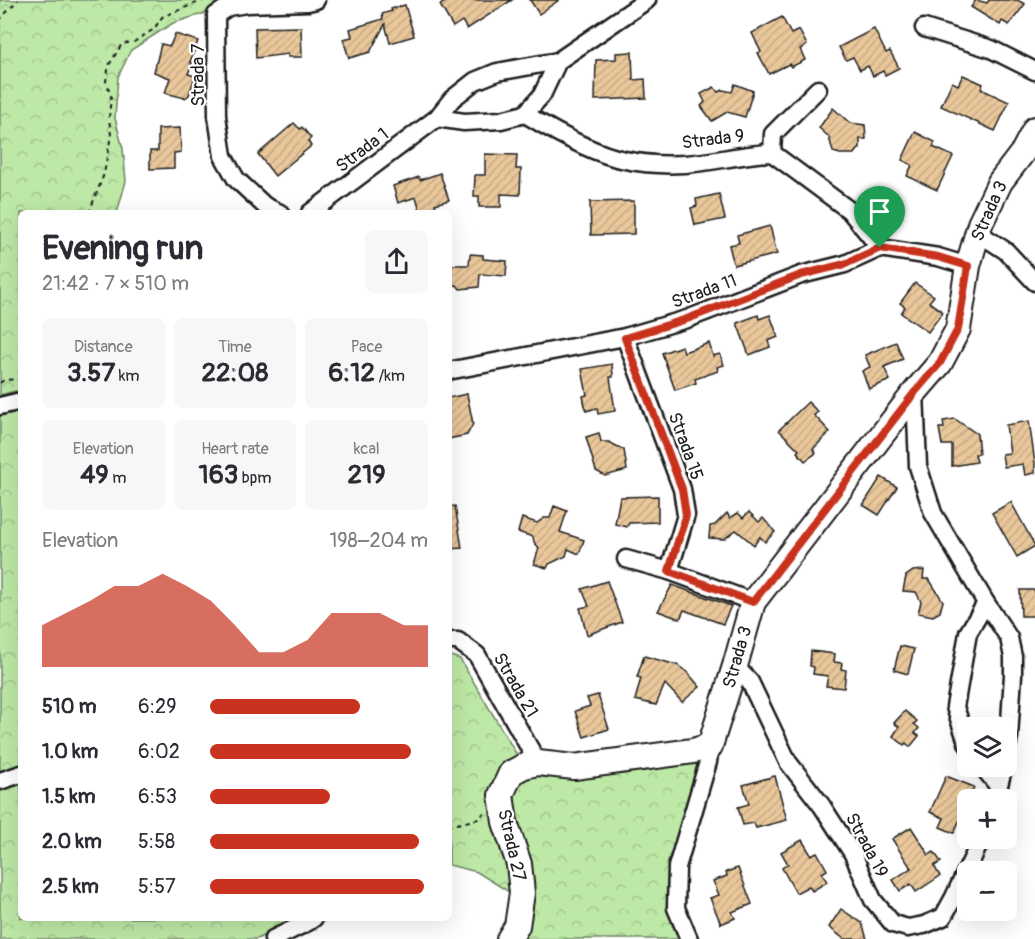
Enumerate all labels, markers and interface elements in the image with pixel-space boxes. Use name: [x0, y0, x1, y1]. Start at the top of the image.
street label: Strada 7: [187, 43, 210, 107]
street label: Strada 1: [331, 123, 393, 178]
street label: Strada 9: [680, 124, 746, 155]
street label: Strada 3: [966, 177, 1013, 245]
pin: [854, 186, 905, 248]
icon: arrive: [863, 195, 896, 228]
text: Evening run: [42, 228, 203, 269]
button: share: [365, 230, 428, 293]
street label: Strada 11: [668, 269, 740, 314]
text: 21:42 · 7 × 510 m: [42, 271, 189, 296]
text: Distance: [74, 337, 133, 357]
text: Time: [218, 337, 252, 357]
text: Pace: [351, 337, 382, 357]
text: 3.57: [67, 357, 115, 389]
text: 22:08: [202, 357, 268, 389]
text: 6:12: [328, 357, 375, 389]
text: km: [115, 366, 140, 386]
text: /km: [375, 366, 405, 386]
street label: Strada 15: [663, 409, 708, 483]
text: Elevation: [73, 439, 134, 459]
text: Heart rate: [201, 439, 269, 459]
text: kcal: [354, 439, 380, 459]
text: 49: [80, 459, 109, 491]
text: 163: [199, 459, 238, 491]
text: 219: [348, 459, 386, 491]
text: m: [109, 468, 126, 488]
text: bpm: [238, 468, 271, 488]
text: Elevation: [42, 528, 118, 553]
text: 198–204 m: [329, 528, 428, 553]
street label: Strada 3: [718, 623, 757, 691]
street label: Strada 21: [488, 649, 543, 722]
text: 510 m: [42, 694, 96, 719]
text: 6:29: [138, 694, 176, 719]
map controls: [957, 717, 1017, 921]
button: layers: [957, 717, 1017, 777]
text: 1.0 km: [42, 739, 98, 764]
text: 6:02: [138, 739, 180, 764]
text: 1.5 km: [42, 784, 95, 809]
text: 6:53: [138, 784, 177, 809]
button: +: [957, 789, 1017, 849]
street label: Strada 27: [492, 807, 531, 884]
street label: Strada 19: [840, 809, 893, 882]
text: 2.0 km: [42, 829, 102, 854]
text: 5:58: [138, 829, 175, 854]
button: −: [957, 861, 1017, 921]
text: 2.5 km: [42, 874, 99, 899]
text: 5:57: [138, 874, 176, 899]

